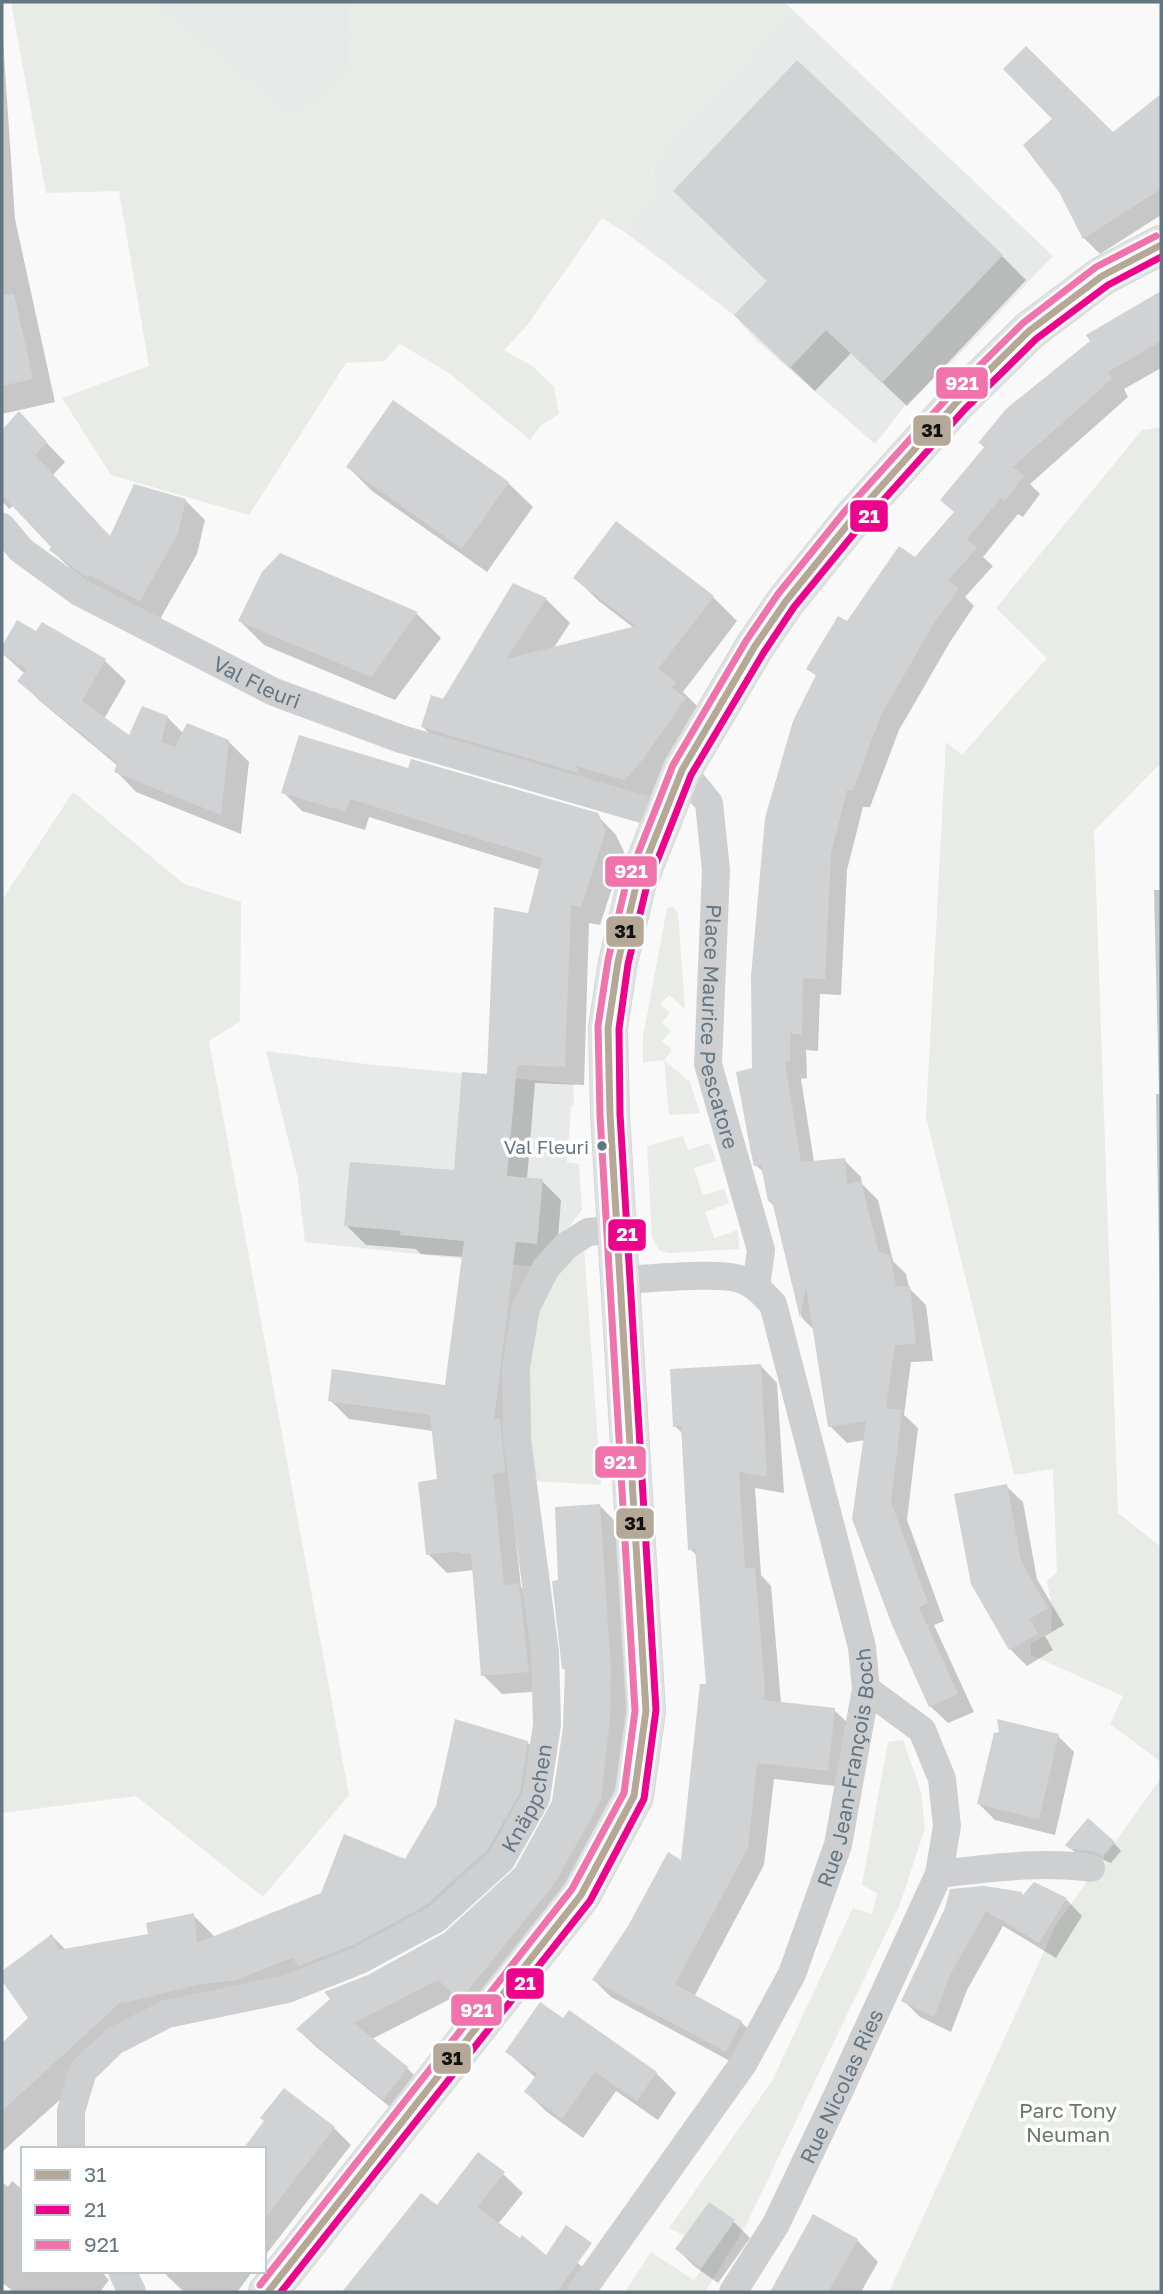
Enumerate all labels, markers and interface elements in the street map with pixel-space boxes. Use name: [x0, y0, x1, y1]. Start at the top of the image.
line badge: 921: [935, 366, 989, 400]
text: 921: [945, 371, 979, 394]
line badge: 31: [912, 414, 952, 447]
text: 31: [921, 418, 943, 441]
line badge: 21: [849, 499, 889, 533]
text: 21: [858, 504, 880, 527]
street label: Val Fleuri: [209, 650, 304, 714]
line badge: 921: [604, 855, 658, 888]
text: 921: [614, 859, 648, 882]
street label: Place Maurice Pescatore: [695, 904, 745, 1152]
line badge: 31: [605, 915, 645, 948]
text: 31: [614, 919, 636, 942]
place label: Val Fleuri: [504, 1135, 589, 1158]
marker: Val Fleuri: [595, 1139, 609, 1153]
line badge: 21: [607, 1218, 647, 1252]
text: 21: [616, 1222, 638, 1245]
line badge: 921: [594, 1445, 647, 1479]
text: 921: [603, 1450, 637, 1473]
line badge: 31: [615, 1507, 655, 1540]
text: 31: [624, 1511, 646, 1534]
street label: Rue Jean-François Boch: [811, 1647, 879, 1890]
street label: Knäppchen: [495, 1742, 557, 1857]
line badge: 21: [505, 1967, 545, 2000]
text: 21: [514, 1971, 536, 1994]
line badge: 921: [450, 1993, 503, 2027]
text: 921: [460, 1998, 494, 2021]
street label: Rue Nicolas Ries: [794, 2004, 888, 2168]
line badge: 31: [432, 2042, 472, 2075]
text: 31: [441, 2046, 463, 2069]
park label: Parc Tony Neuman: [1019, 2097, 1117, 2147]
legend: [21, 2147, 266, 2273]
text: 31: [84, 2161, 106, 2187]
text: 21: [84, 2196, 106, 2222]
text: 921: [84, 2231, 119, 2257]

